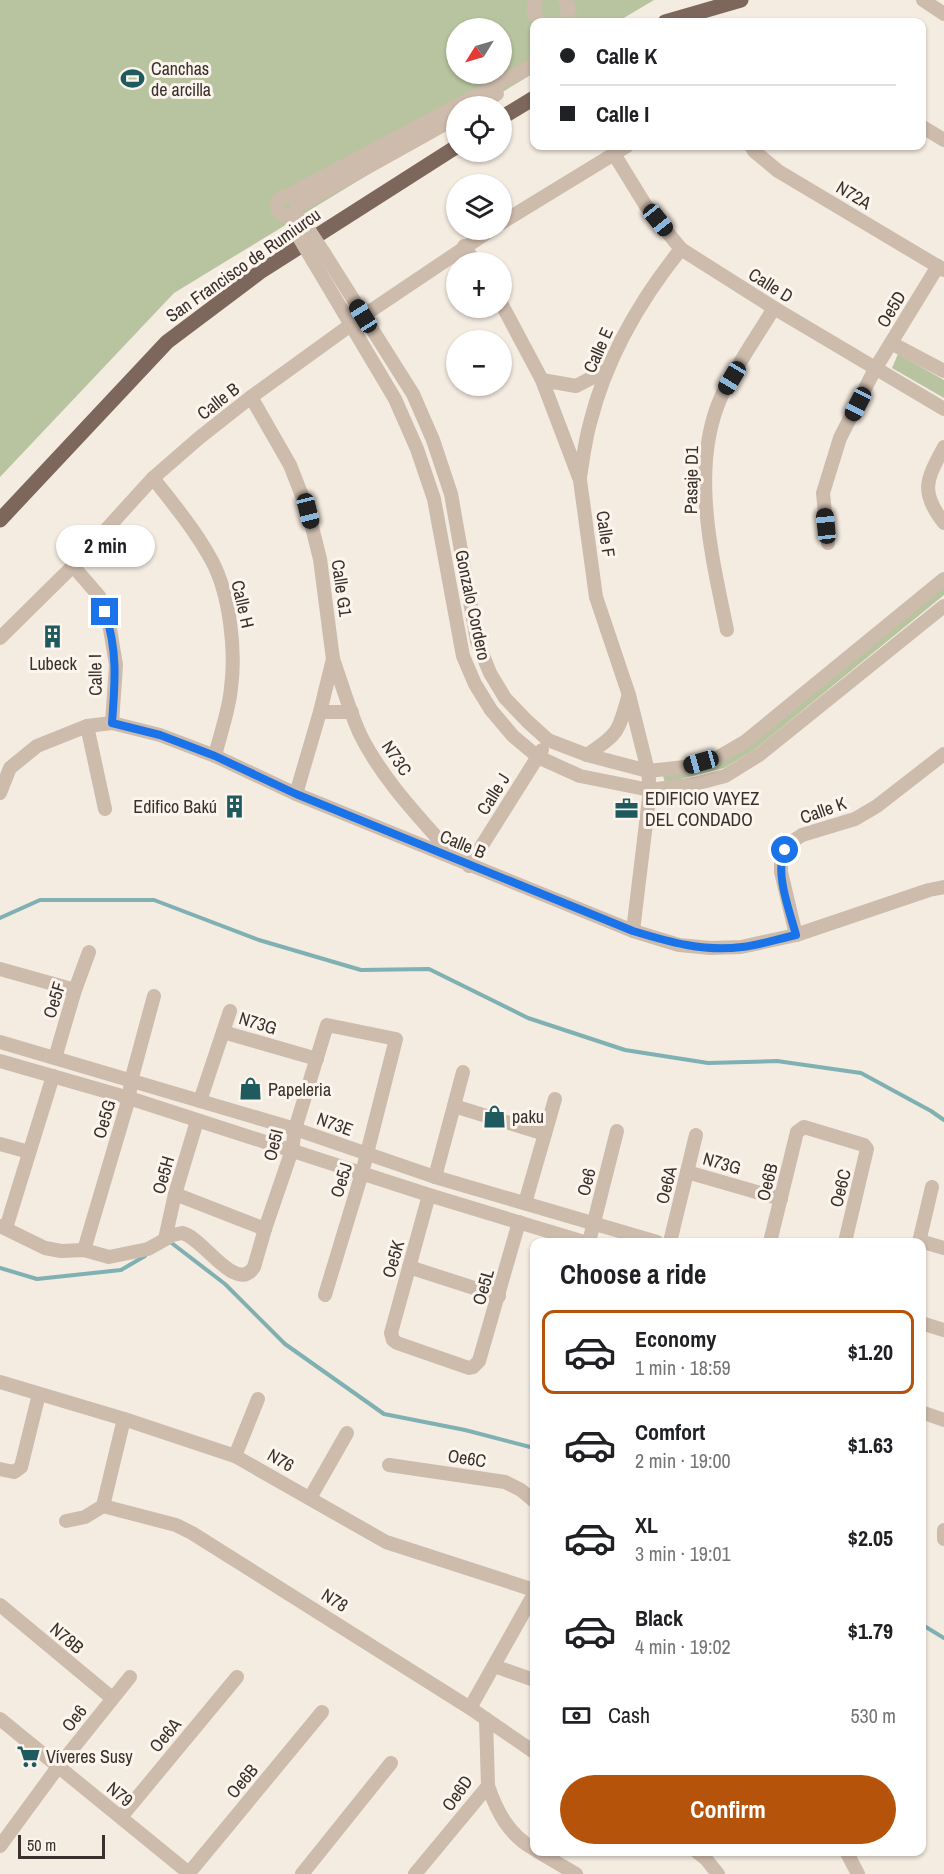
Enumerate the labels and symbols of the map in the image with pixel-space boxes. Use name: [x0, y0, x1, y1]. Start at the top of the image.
north arrow: [446, 18, 512, 84]
place label: Canchas de arcilla: [151, 56, 211, 102]
sports icon: Canchas de arcilla: [120, 65, 146, 91]
street label: N72A: [832, 175, 876, 215]
car: [640, 200, 676, 240]
street label: San Francisco de Rumiurcu: [161, 202, 325, 328]
street label: Calle D: [744, 262, 798, 308]
street label: Oe5D: [870, 286, 912, 332]
car: [346, 296, 380, 336]
street label: Calle E: [577, 323, 619, 377]
car: [715, 358, 749, 398]
street label: Calle B: [192, 376, 245, 425]
car: [842, 384, 874, 424]
street label: Pasaje D1: [678, 445, 704, 514]
car: [295, 491, 321, 531]
car: [815, 507, 837, 545]
street label: Calle F: [590, 509, 622, 559]
callout: 2 min: [56, 525, 154, 567]
street label: Gonzalo Cordero: [449, 547, 497, 663]
street label: Calle G1: [326, 558, 358, 619]
street label: Calle H: [225, 578, 261, 630]
route end: [91, 598, 118, 625]
building icon: Lubeck: [40, 624, 66, 650]
place label: Lubeck: [29, 651, 77, 676]
street label: Calle I: [82, 654, 108, 696]
street label: N73C: [376, 735, 418, 781]
car: [681, 748, 721, 776]
street label: Calle J: [470, 768, 516, 820]
place label: EDIFICIO VAYEZ DEL CONDADO: [645, 786, 759, 832]
street label: Calle K: [796, 790, 850, 830]
building icon: Edifico Bakú: [222, 793, 248, 819]
place label: Edifico Bakú: [133, 794, 217, 819]
office icon: EDIFICIO VAYEZ DEL CONDADO: [614, 795, 640, 821]
street label: Calle B: [436, 823, 490, 865]
route start: [771, 836, 798, 863]
street label: Oe5F: [37, 979, 71, 1021]
street label: N73G: [236, 1005, 280, 1041]
shop icon: Papeleria: [237, 1076, 263, 1102]
place label: Papeleria: [268, 1077, 331, 1102]
street label: Oe5G: [87, 1097, 121, 1141]
shop icon: paku: [481, 1103, 507, 1129]
place label: paku: [512, 1104, 544, 1129]
street label: N73E: [313, 1106, 357, 1142]
street label: Oe5I: [257, 1126, 289, 1164]
street label: N73G: [700, 1146, 744, 1180]
street label: Oe5H: [146, 1153, 180, 1197]
street label: Oe5J: [324, 1159, 358, 1201]
street label: Oe6B: [750, 1161, 784, 1203]
street label: Oe6A: [649, 1164, 683, 1206]
street label: Oe6: [570, 1165, 602, 1199]
street label: Oe6C: [823, 1166, 857, 1210]
street label: Oe5K: [376, 1237, 410, 1281]
street label: Oe5L: [466, 1266, 500, 1308]
street label: N76: [263, 1442, 299, 1478]
street label: Oe6C: [446, 1443, 488, 1473]
street label: N78: [317, 1582, 353, 1618]
street label: N78B: [45, 1617, 89, 1660]
street label: Oe6: [56, 1699, 92, 1737]
street label: Oe6A: [143, 1712, 187, 1757]
supermarket icon: Víveres Susy: [15, 1743, 41, 1769]
place label: Víveres Susy: [46, 1744, 133, 1769]
street label: Oe6B: [220, 1758, 264, 1803]
street label: Oe6D: [436, 1770, 478, 1816]
street label: N79: [102, 1776, 138, 1812]
scale bar: [18, 1832, 105, 1860]

